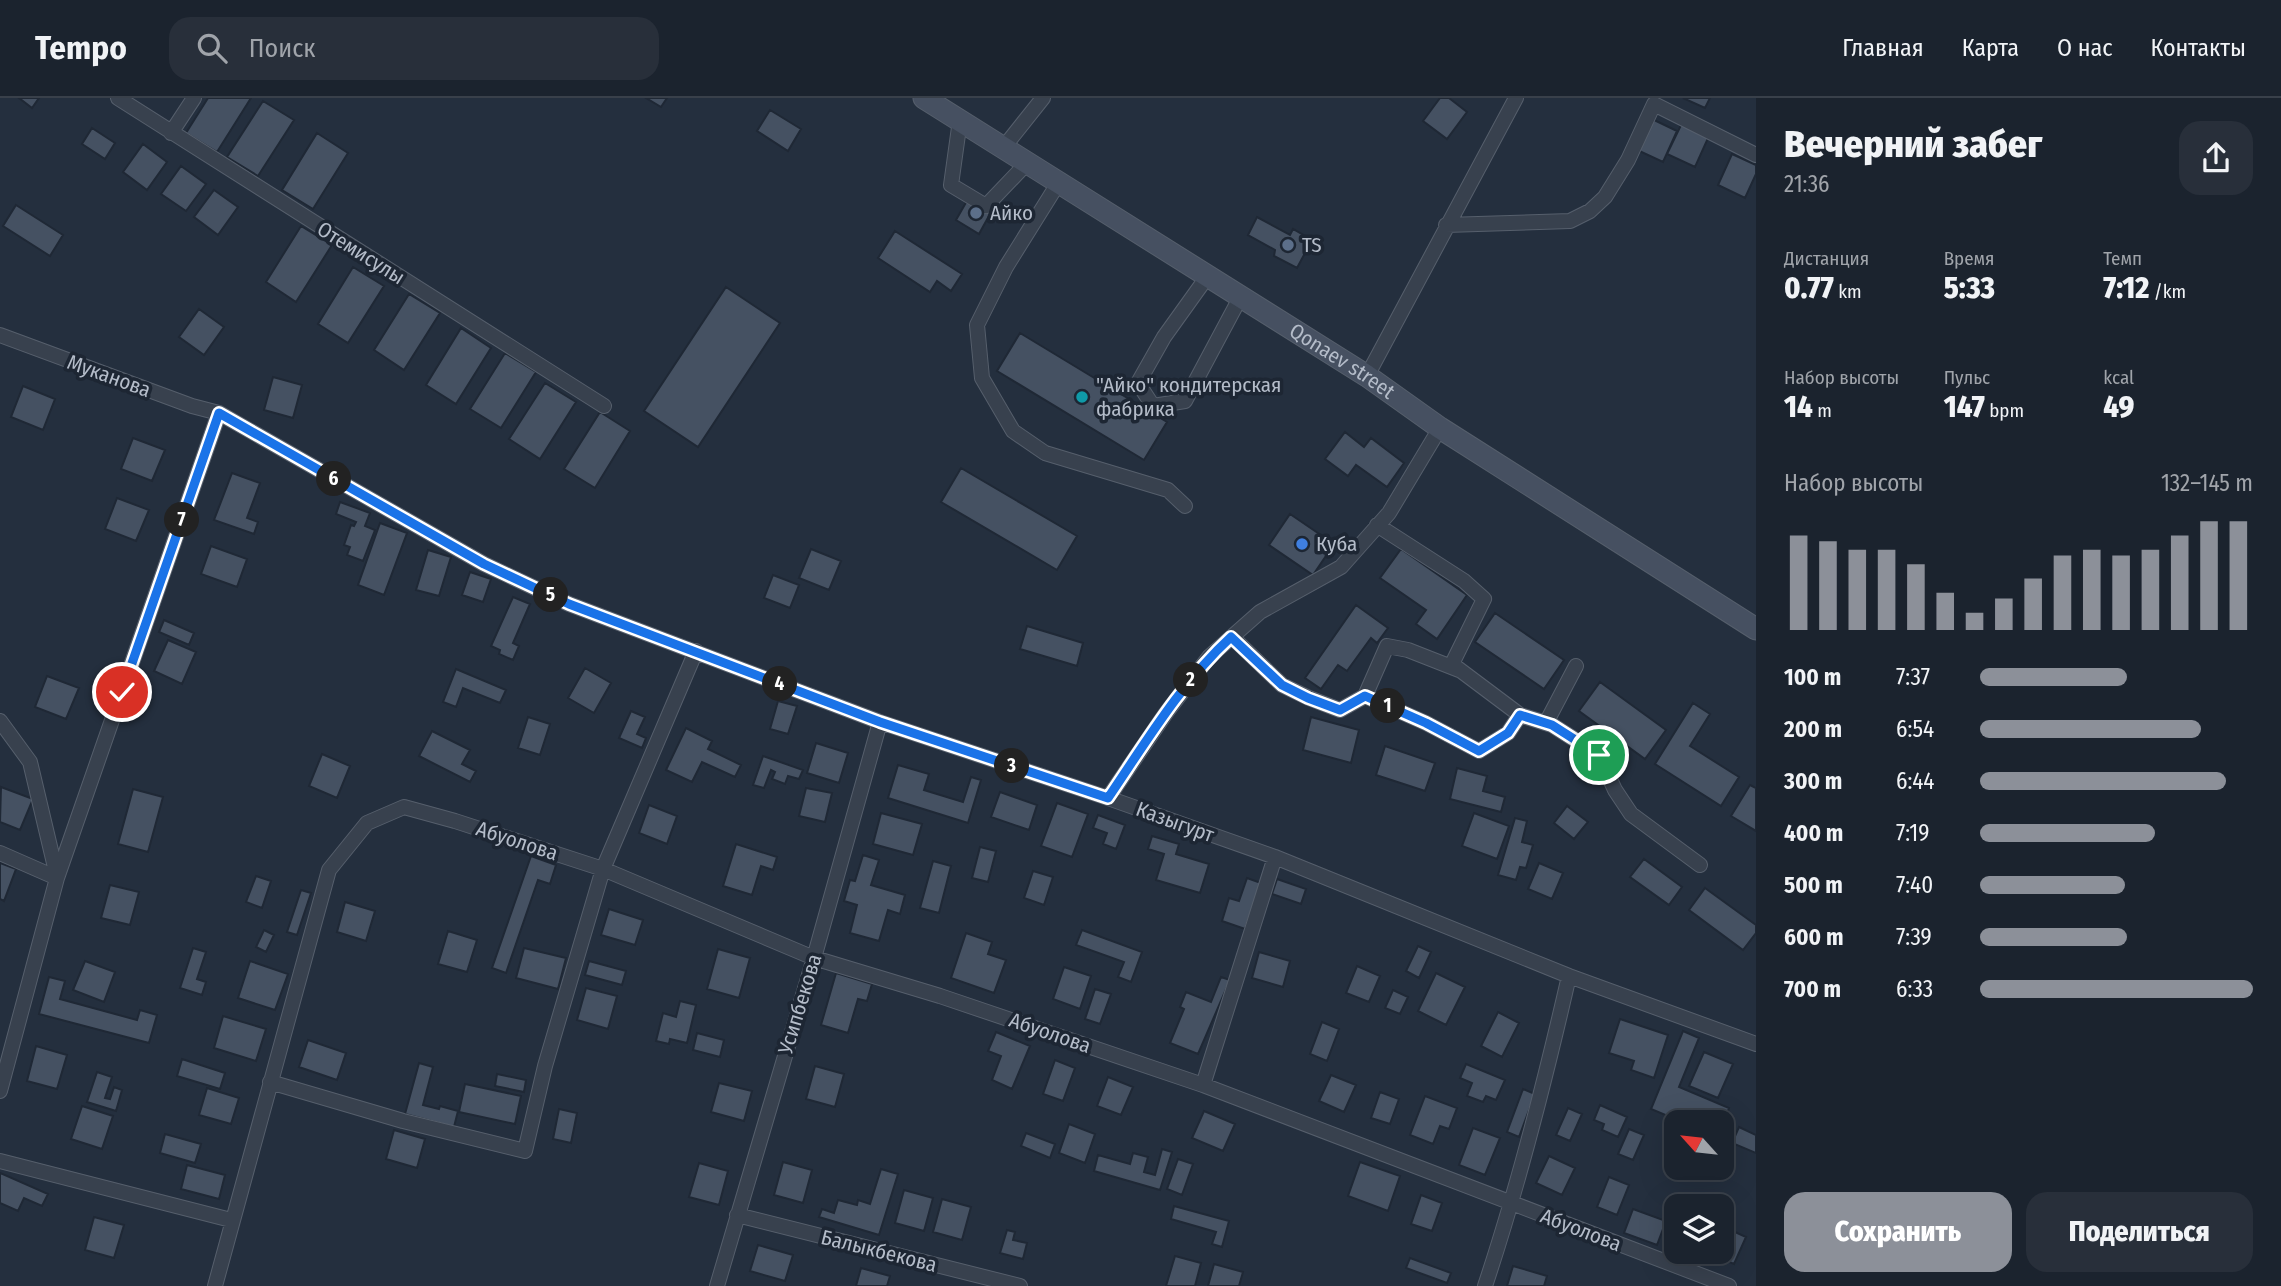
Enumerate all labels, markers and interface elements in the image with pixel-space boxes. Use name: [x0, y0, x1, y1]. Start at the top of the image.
search box: [169, 17, 659, 80]
text: Tempo: [35, 28, 127, 68]
icon: search: [193, 29, 231, 67]
text: Поиск: [249, 33, 315, 64]
text: Главная: [1842, 34, 1924, 62]
text: Карта: [1962, 34, 2019, 62]
text: О нас: [2057, 34, 2112, 62]
text: Контакты: [2150, 34, 2246, 62]
text: Вечерний забег: [1784, 121, 2042, 167]
button: share: [2179, 121, 2253, 195]
text: 21:36: [1784, 170, 1829, 198]
place label: Айко: [990, 200, 1033, 226]
marker: Айко: [968, 205, 984, 221]
street label: Отемисулы: [312, 216, 410, 290]
place label: TS: [1302, 232, 1322, 258]
marker: TS: [1280, 237, 1296, 253]
text: Дистанция: [1784, 247, 1869, 270]
text: Время: [1944, 247, 1995, 270]
text: Темп: [2103, 247, 2142, 270]
text: 0.77: [1784, 270, 1834, 306]
text: 5:33: [1944, 270, 1995, 306]
text: 7:12: [2103, 270, 2149, 306]
text: km: [1834, 280, 1862, 303]
text: /km: [2149, 280, 2186, 303]
street label: Qonaev street: [1285, 318, 1400, 405]
street label: Муканова: [64, 349, 154, 403]
text: Набор высоты: [1784, 366, 1899, 389]
text: Пульс: [1944, 366, 1990, 389]
text: kcal: [2103, 366, 2134, 389]
place label: "Айко" кондитерская фабрика: [1096, 372, 1282, 422]
marker: "Айко" кондитерская фабрика: [1074, 389, 1090, 405]
text: 14: [1784, 389, 1813, 425]
text: 147: [1944, 389, 1985, 425]
text: 49: [2103, 389, 2134, 425]
text: m: [1813, 399, 1832, 422]
text: bpm: [1985, 399, 2024, 422]
pin: 6: [316, 462, 352, 496]
text: 6: [329, 467, 338, 490]
text: Набор высоты: [1784, 469, 1923, 497]
text: 132–145 m: [2161, 469, 2253, 497]
pin: 7: [164, 502, 200, 538]
text: 7: [177, 508, 186, 531]
place label: Куба: [1316, 531, 1357, 557]
marker: Куба: [1294, 536, 1310, 552]
pin: 5: [534, 578, 568, 612]
text: 5: [546, 583, 555, 606]
pin: [92, 662, 152, 722]
pin: 2: [1174, 662, 1208, 698]
text: 100 m: [1784, 663, 1841, 691]
text: 7:37: [1896, 663, 1930, 691]
pin: 4: [762, 666, 798, 702]
text: 2: [1186, 668, 1195, 691]
text: 4: [775, 672, 784, 695]
icon: check: [103, 673, 141, 711]
pin: 1: [1370, 688, 1406, 724]
text: 1: [1383, 694, 1392, 717]
text: 200 m: [1784, 715, 1842, 743]
text: 6:54: [1896, 715, 1934, 743]
pin: [1569, 725, 1629, 785]
icon: arrive: [1580, 736, 1618, 774]
pin: 3: [995, 748, 1030, 784]
text: 3: [1007, 754, 1016, 777]
text: 300 m: [1784, 767, 1842, 795]
text: 6:44: [1896, 767, 1934, 795]
street label: Казыгурт: [1132, 796, 1218, 848]
street label: Абуолова: [473, 816, 561, 866]
text: 400 m: [1784, 819, 1843, 847]
text: 7:19: [1896, 819, 1929, 847]
text: 500 m: [1784, 871, 1843, 899]
text: 7:40: [1896, 871, 1933, 899]
text: 600 m: [1784, 923, 1843, 951]
text: 7:39: [1896, 923, 1932, 951]
street label: Усипбекова: [772, 951, 828, 1058]
text: 700 m: [1784, 975, 1841, 1003]
text: 6:33: [1896, 975, 1933, 1003]
street label: Абуолова: [1006, 1007, 1094, 1059]
north arrow: [1664, 1110, 1734, 1180]
map controls: [1664, 1110, 1734, 1264]
button: Сохранить: [1784, 1192, 2012, 1272]
button: Поделиться: [2026, 1192, 2253, 1272]
button: layers: [1664, 1194, 1734, 1264]
street label: Абуолова: [1537, 1203, 1625, 1257]
street label: Балыкбекова: [818, 1224, 940, 1278]

